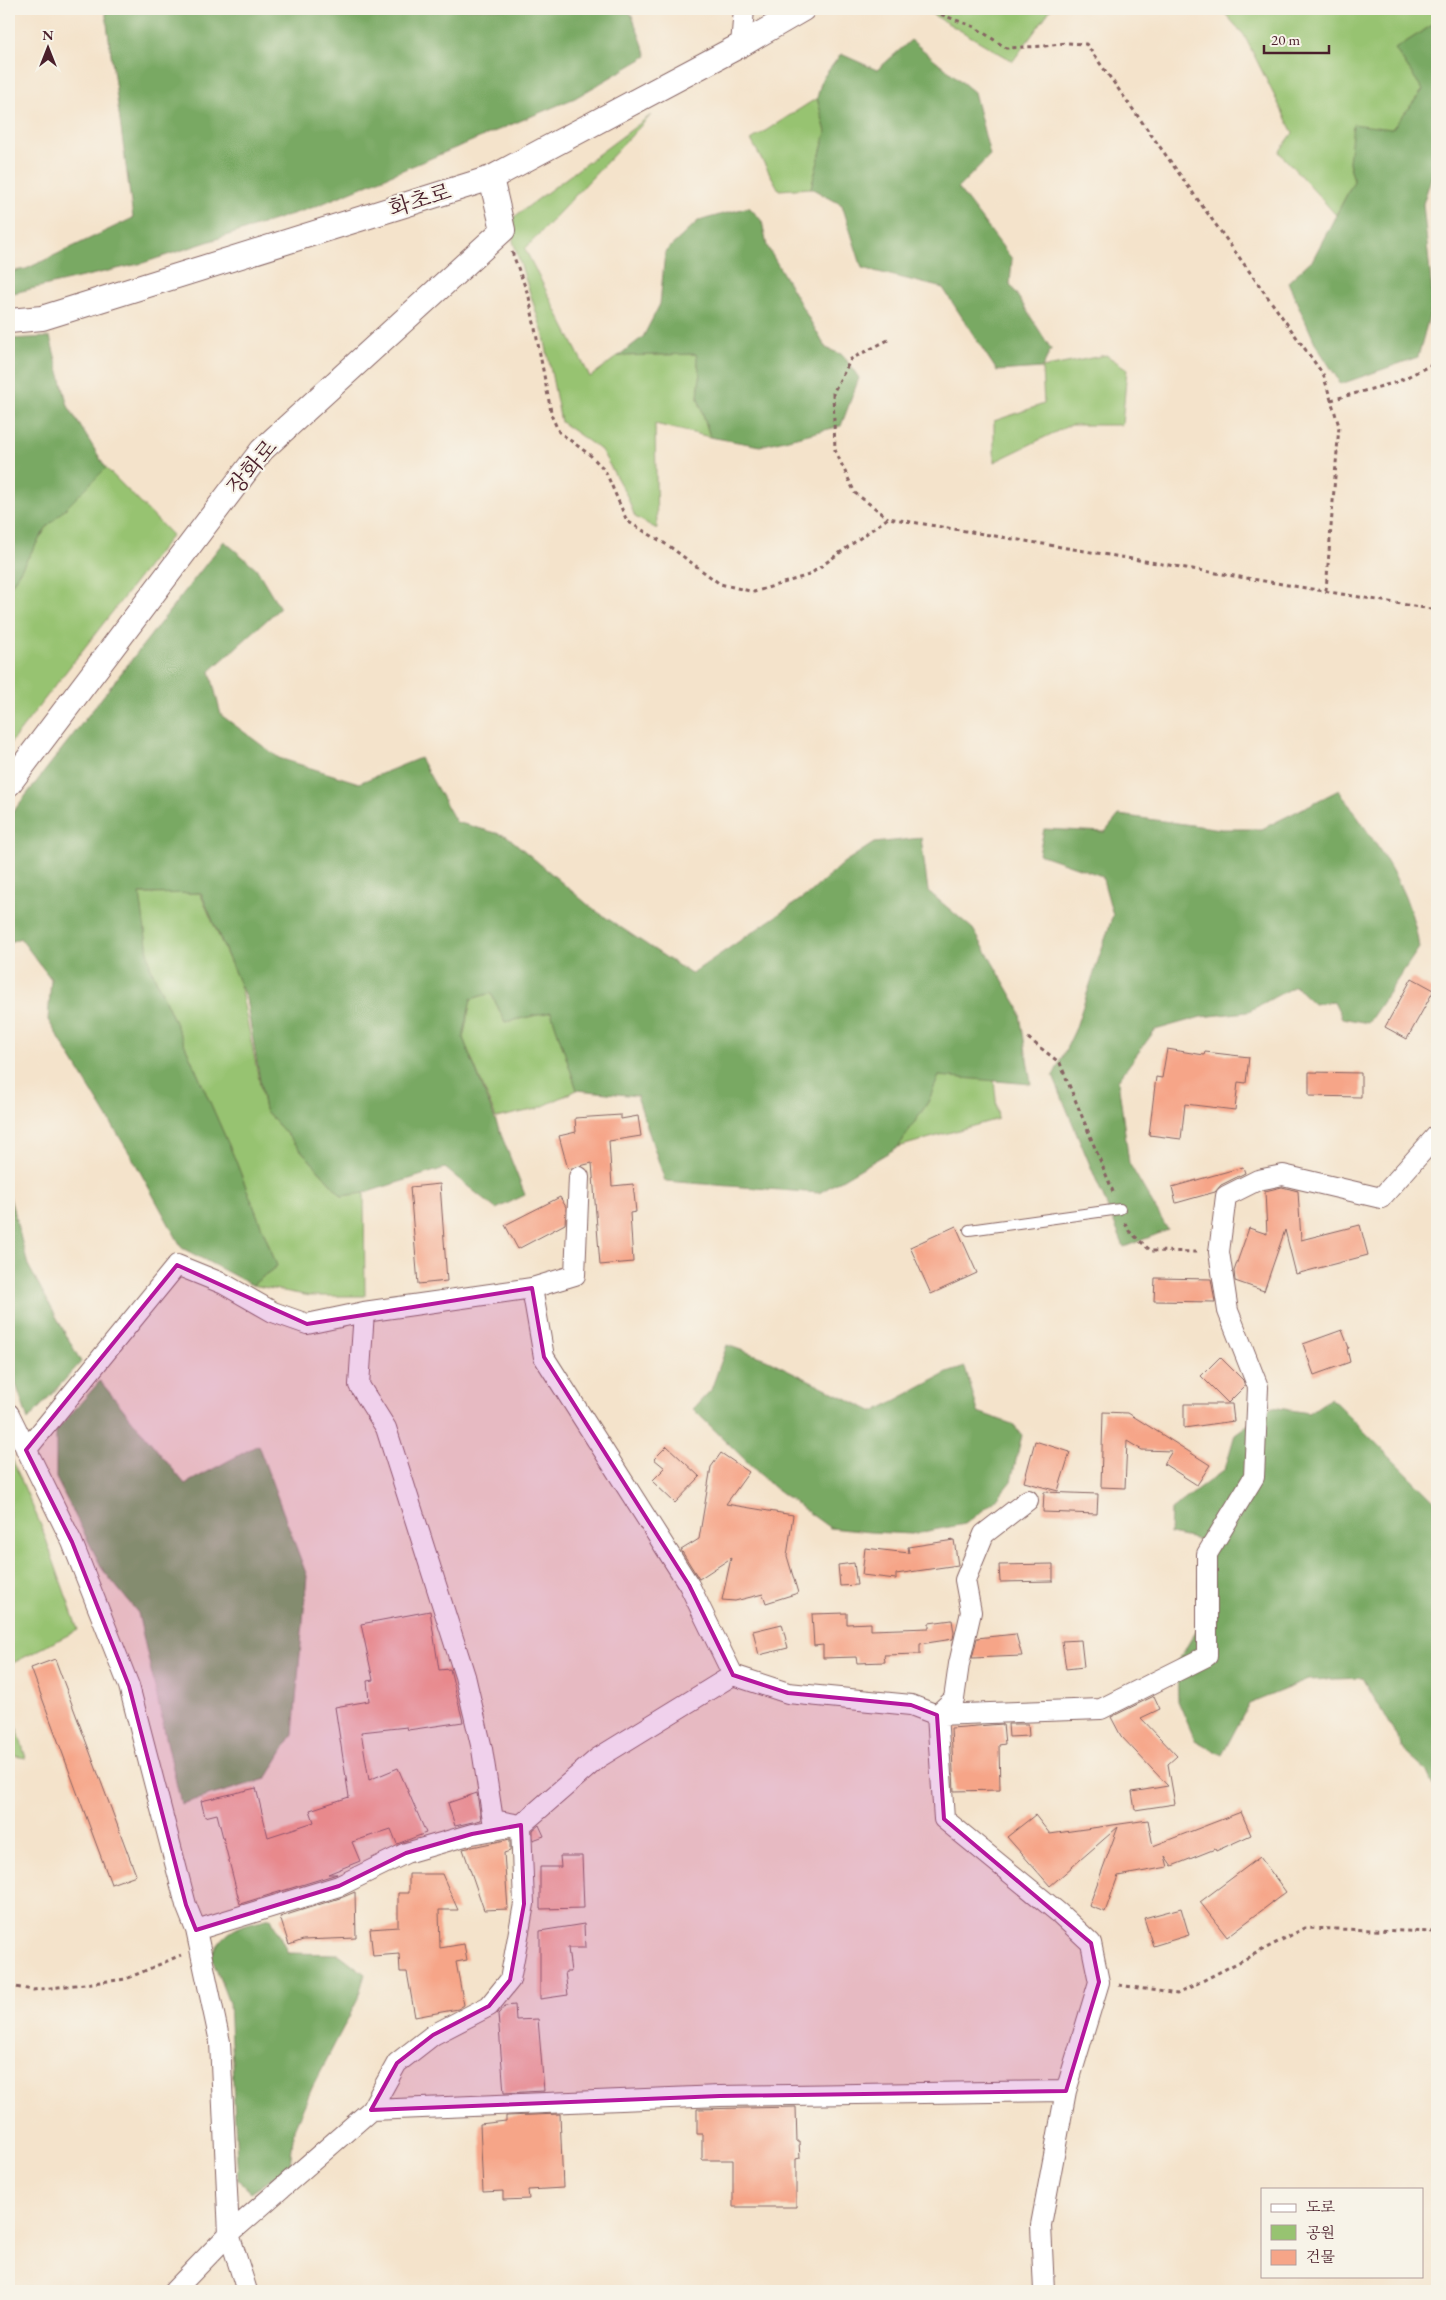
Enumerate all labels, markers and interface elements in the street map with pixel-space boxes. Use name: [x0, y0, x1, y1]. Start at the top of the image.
north arrow: [22, 22, 72, 72]
scale bar: [1264, 22, 1328, 54]
text: N: [42, 26, 54, 44]
text: 20 m: [1271, 30, 1300, 49]
street label: 화초로: [385, 177, 455, 223]
street label: 장화로: [220, 433, 284, 501]
legend: [1261, 2188, 1424, 2278]
text: 도로: [1306, 2197, 1335, 2216]
text: 공원: [1306, 2223, 1335, 2242]
text: 건물: [1306, 2247, 1335, 2266]

